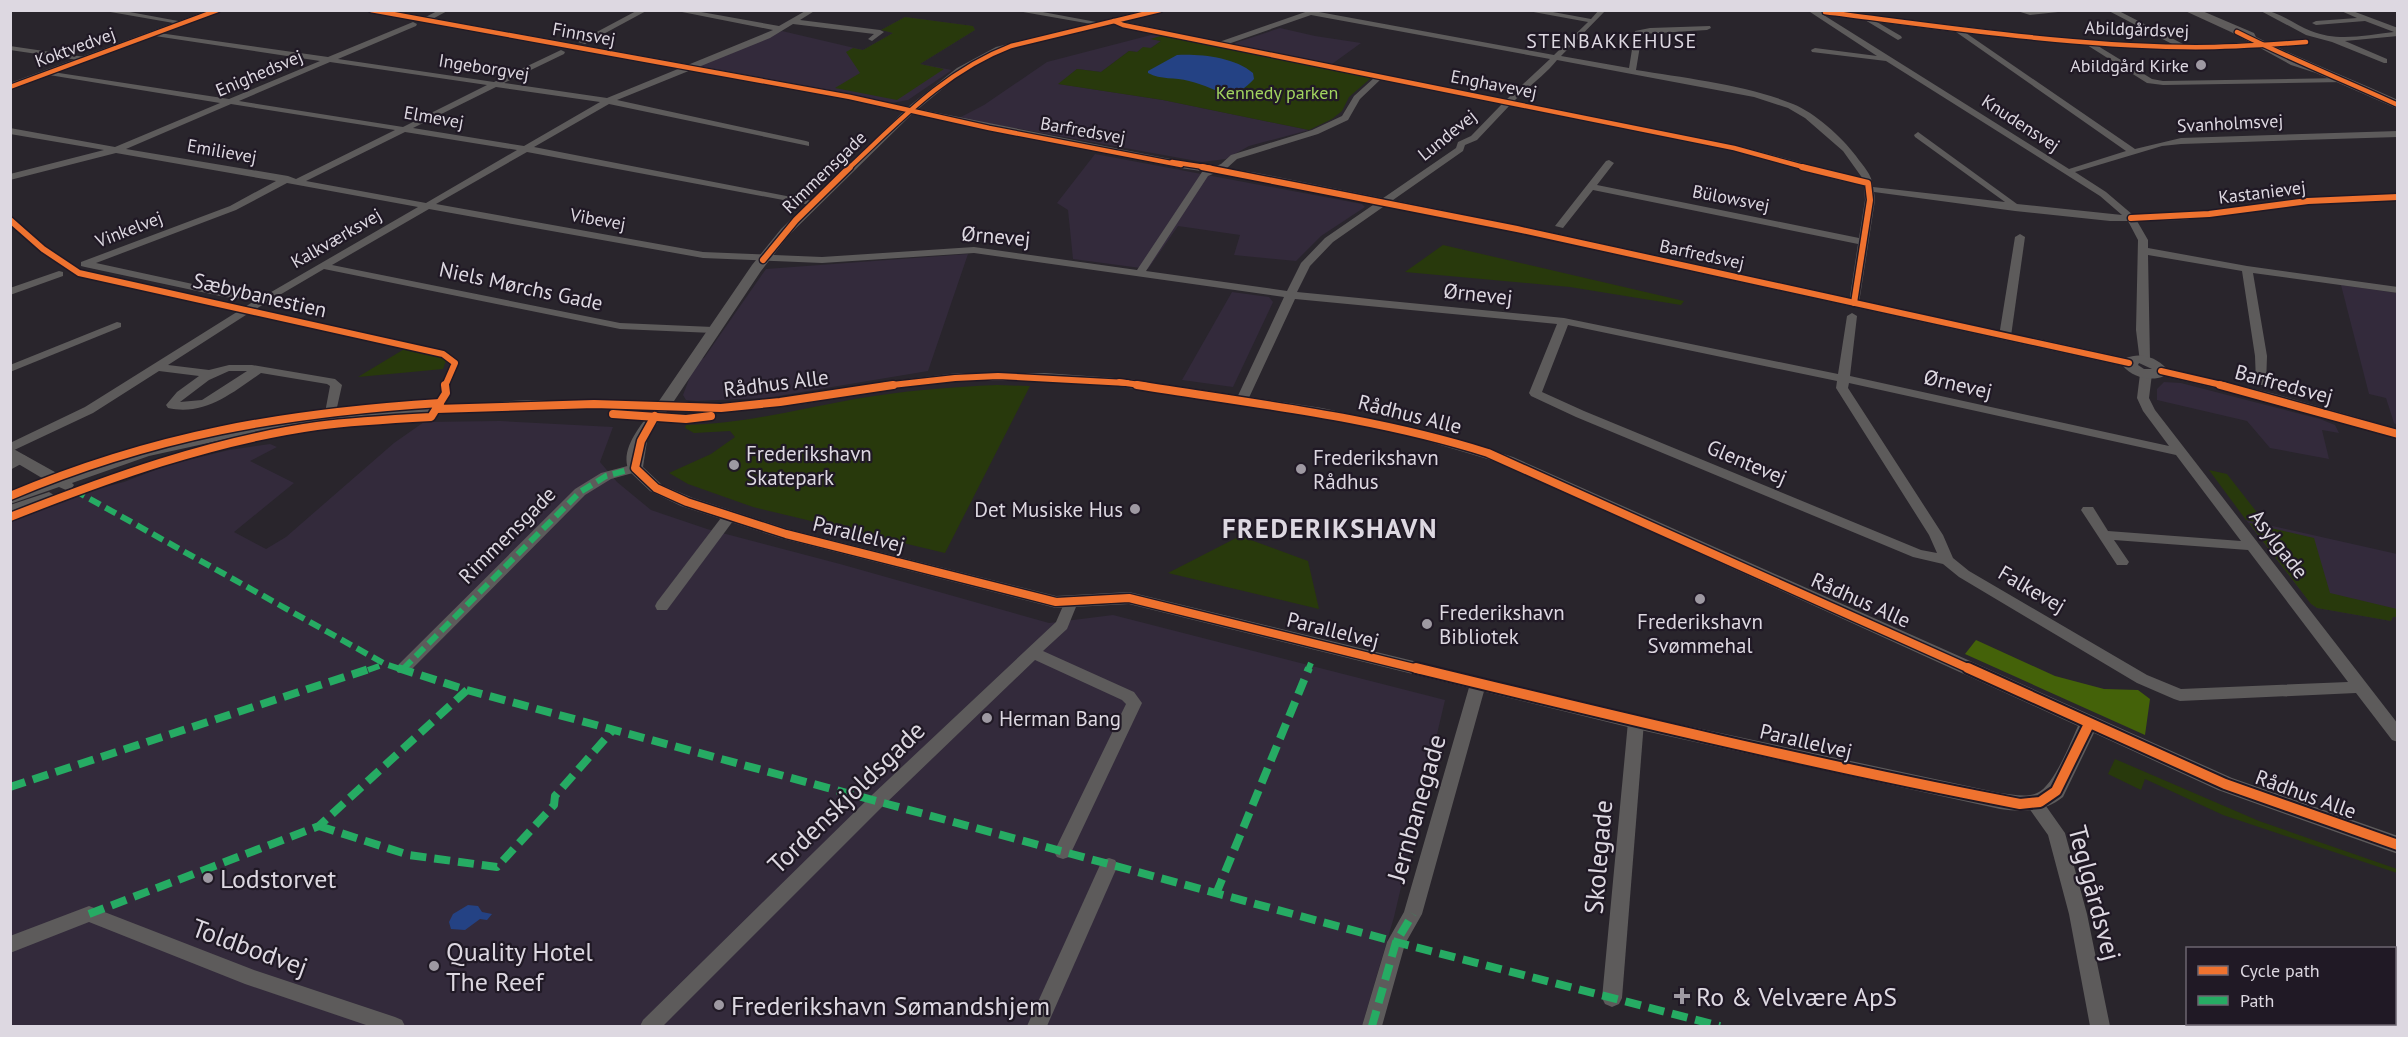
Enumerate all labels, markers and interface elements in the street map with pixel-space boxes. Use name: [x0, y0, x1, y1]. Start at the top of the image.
street label: Abildgårdsvej: [2084, 16, 2190, 42]
street label: Finnsvej: [551, 17, 617, 51]
street label: Koktvedvej: [31, 22, 119, 72]
district label: STENBAKKEHUSE: [1526, 28, 1698, 54]
street label: Enighedsvej: [212, 44, 306, 102]
street label: Ingeborgvej: [437, 48, 531, 86]
place label: Abildgård Kirke: [2070, 54, 2189, 77]
marker: Abildgård Kirke: [2194, 58, 2208, 72]
street label: Enghavevej: [1449, 64, 1539, 104]
park label: Kennedy parken: [1216, 81, 1338, 104]
street label: Knudensvej: [1978, 89, 2064, 157]
street label: Elmevej: [402, 100, 466, 134]
street label: Lundevej: [1413, 104, 1481, 166]
street label: Svanholmsvej: [2176, 109, 2284, 137]
street label: Barfredsvej: [1039, 111, 1127, 149]
street label: Rimmensgade: [777, 126, 871, 218]
street label: Emilievej: [185, 134, 259, 168]
street label: Kastanievej: [2217, 175, 2307, 209]
street label: Bülowsvej: [1690, 179, 1772, 217]
street label: Kalkværksvej: [287, 203, 385, 273]
street label: Vibevej: [567, 203, 628, 235]
street label: Vinkelvej: [91, 206, 166, 253]
street label: Ørnevej: [960, 220, 1032, 252]
street label: Barfredsvej: [1657, 234, 1747, 274]
street label: Niels Mørchs Gade: [437, 255, 605, 317]
street label: Sæbybanestien: [191, 267, 329, 323]
street label: Ørnevej: [1442, 277, 1514, 311]
street label: Barfredsvej: [2232, 358, 2336, 410]
street label: Rådhus Alle: [722, 363, 830, 403]
street label: Ørnevej: [1921, 363, 1995, 405]
street label: Rådhus Alle: [1355, 388, 1465, 440]
street label: Glentevej: [1703, 433, 1791, 491]
place label: Frederikshavn Skatepark: [746, 440, 872, 491]
place label: Frederikshavn Rådhus: [1313, 444, 1439, 495]
marker: Frederikshavn Skatepark: [727, 458, 741, 472]
marker: Frederikshavn Rådhus: [1294, 462, 1308, 476]
street label: Rimmensgade: [453, 481, 561, 589]
place label: Det Musiske Hus: [974, 496, 1123, 523]
marker: Det Musiske Hus: [1128, 502, 1142, 516]
street label: Asylgade: [2244, 504, 2314, 584]
street label: Parallelvej: [810, 510, 908, 558]
district label: FREDERIKSHAVN: [1222, 511, 1438, 545]
street label: Falkevej: [1993, 559, 2071, 619]
street label: Rådhus Alle: [1807, 566, 1915, 634]
marker: Frederikshavn Svømmehal: [1693, 592, 1707, 606]
place label: Frederikshavn Bibliotek: [1439, 599, 1565, 650]
street label: Parallelvej: [1284, 606, 1382, 654]
place label: Frederikshavn Svømmehal: [1637, 608, 1763, 659]
marker: Frederikshavn Bibliotek: [1420, 617, 1434, 631]
place label: Herman Bang: [999, 705, 1121, 732]
marker: Herman Bang: [980, 711, 994, 725]
street label: Tordenskjoldsgade: [760, 714, 932, 880]
street label: Parallelvej: [1757, 717, 1855, 765]
street label: Jernbanegade: [1379, 730, 1453, 887]
street label: Rådhus Alle: [2252, 763, 2360, 825]
street label: Skolegade: [1577, 799, 1619, 915]
street label: Teglgårdsvej: [2061, 822, 2129, 964]
place label: Lodstorvet: [220, 862, 337, 895]
marker: Lodstorvet: [201, 871, 215, 885]
street label: Toldbodvej: [188, 911, 312, 983]
place label: Quality Hotel The Reef: [446, 935, 593, 998]
legend: [2186, 947, 2396, 1025]
marker: Quality Hotel The Reef: [427, 959, 441, 973]
text: Cycle path: [2240, 959, 2320, 982]
place label: Ro & Velvære ApS: [1696, 980, 1897, 1013]
marker: Ro & Velvære ApS: [1673, 987, 1691, 1005]
place label: Frederikshavn Sømandshjem: [731, 989, 1050, 1022]
text: Path: [2240, 989, 2274, 1012]
marker: Frederikshavn Sømandshjem: [712, 998, 726, 1012]

